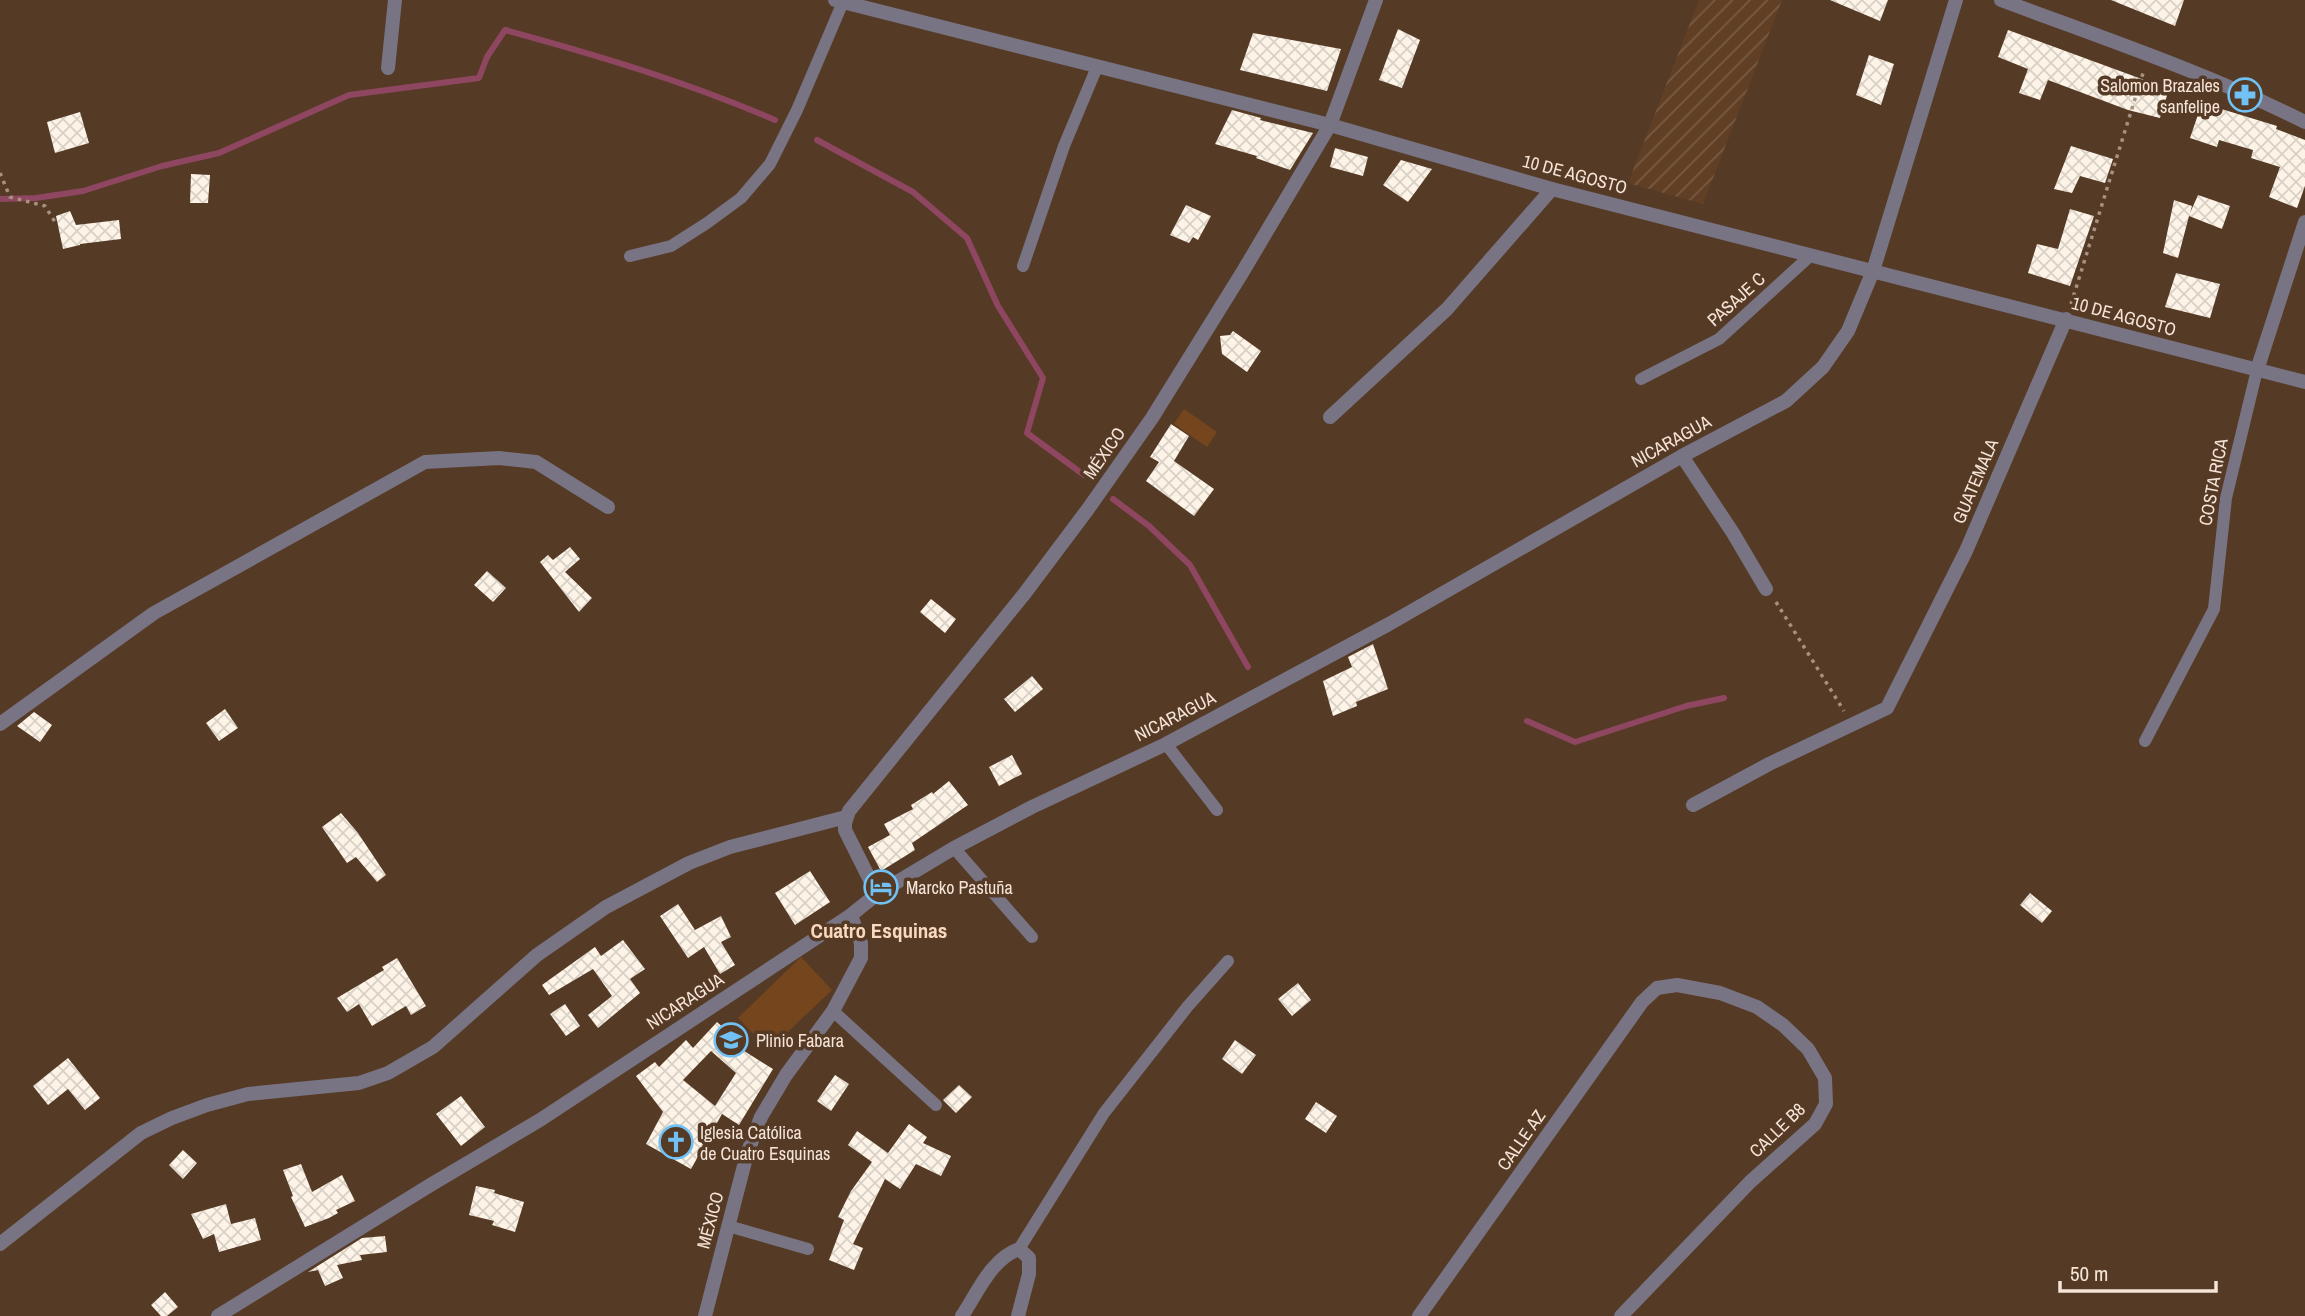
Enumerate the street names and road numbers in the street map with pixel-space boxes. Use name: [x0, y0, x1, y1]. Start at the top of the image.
street label: 10 DE AGOSTO: [1520, 148, 1630, 200]
street label: PASAJE C: [1702, 266, 1770, 332]
street label: 10 DE AGOSTO: [2069, 290, 2179, 342]
street label: NICARAGUA: [1627, 409, 1716, 473]
street label: MÉXICO: [1077, 422, 1131, 484]
street label: GUATEMALA: [1946, 435, 2004, 527]
street label: COSTA RICA: [2192, 436, 2234, 528]
street label: NICARAGUA: [1130, 685, 1220, 747]
street label: NICARAGUA: [641, 967, 729, 1035]
street label: CALLE B8: [1744, 1097, 1810, 1163]
street label: CALLE AZ: [1491, 1105, 1551, 1175]
street label: MÉXICO: [690, 1189, 730, 1251]

